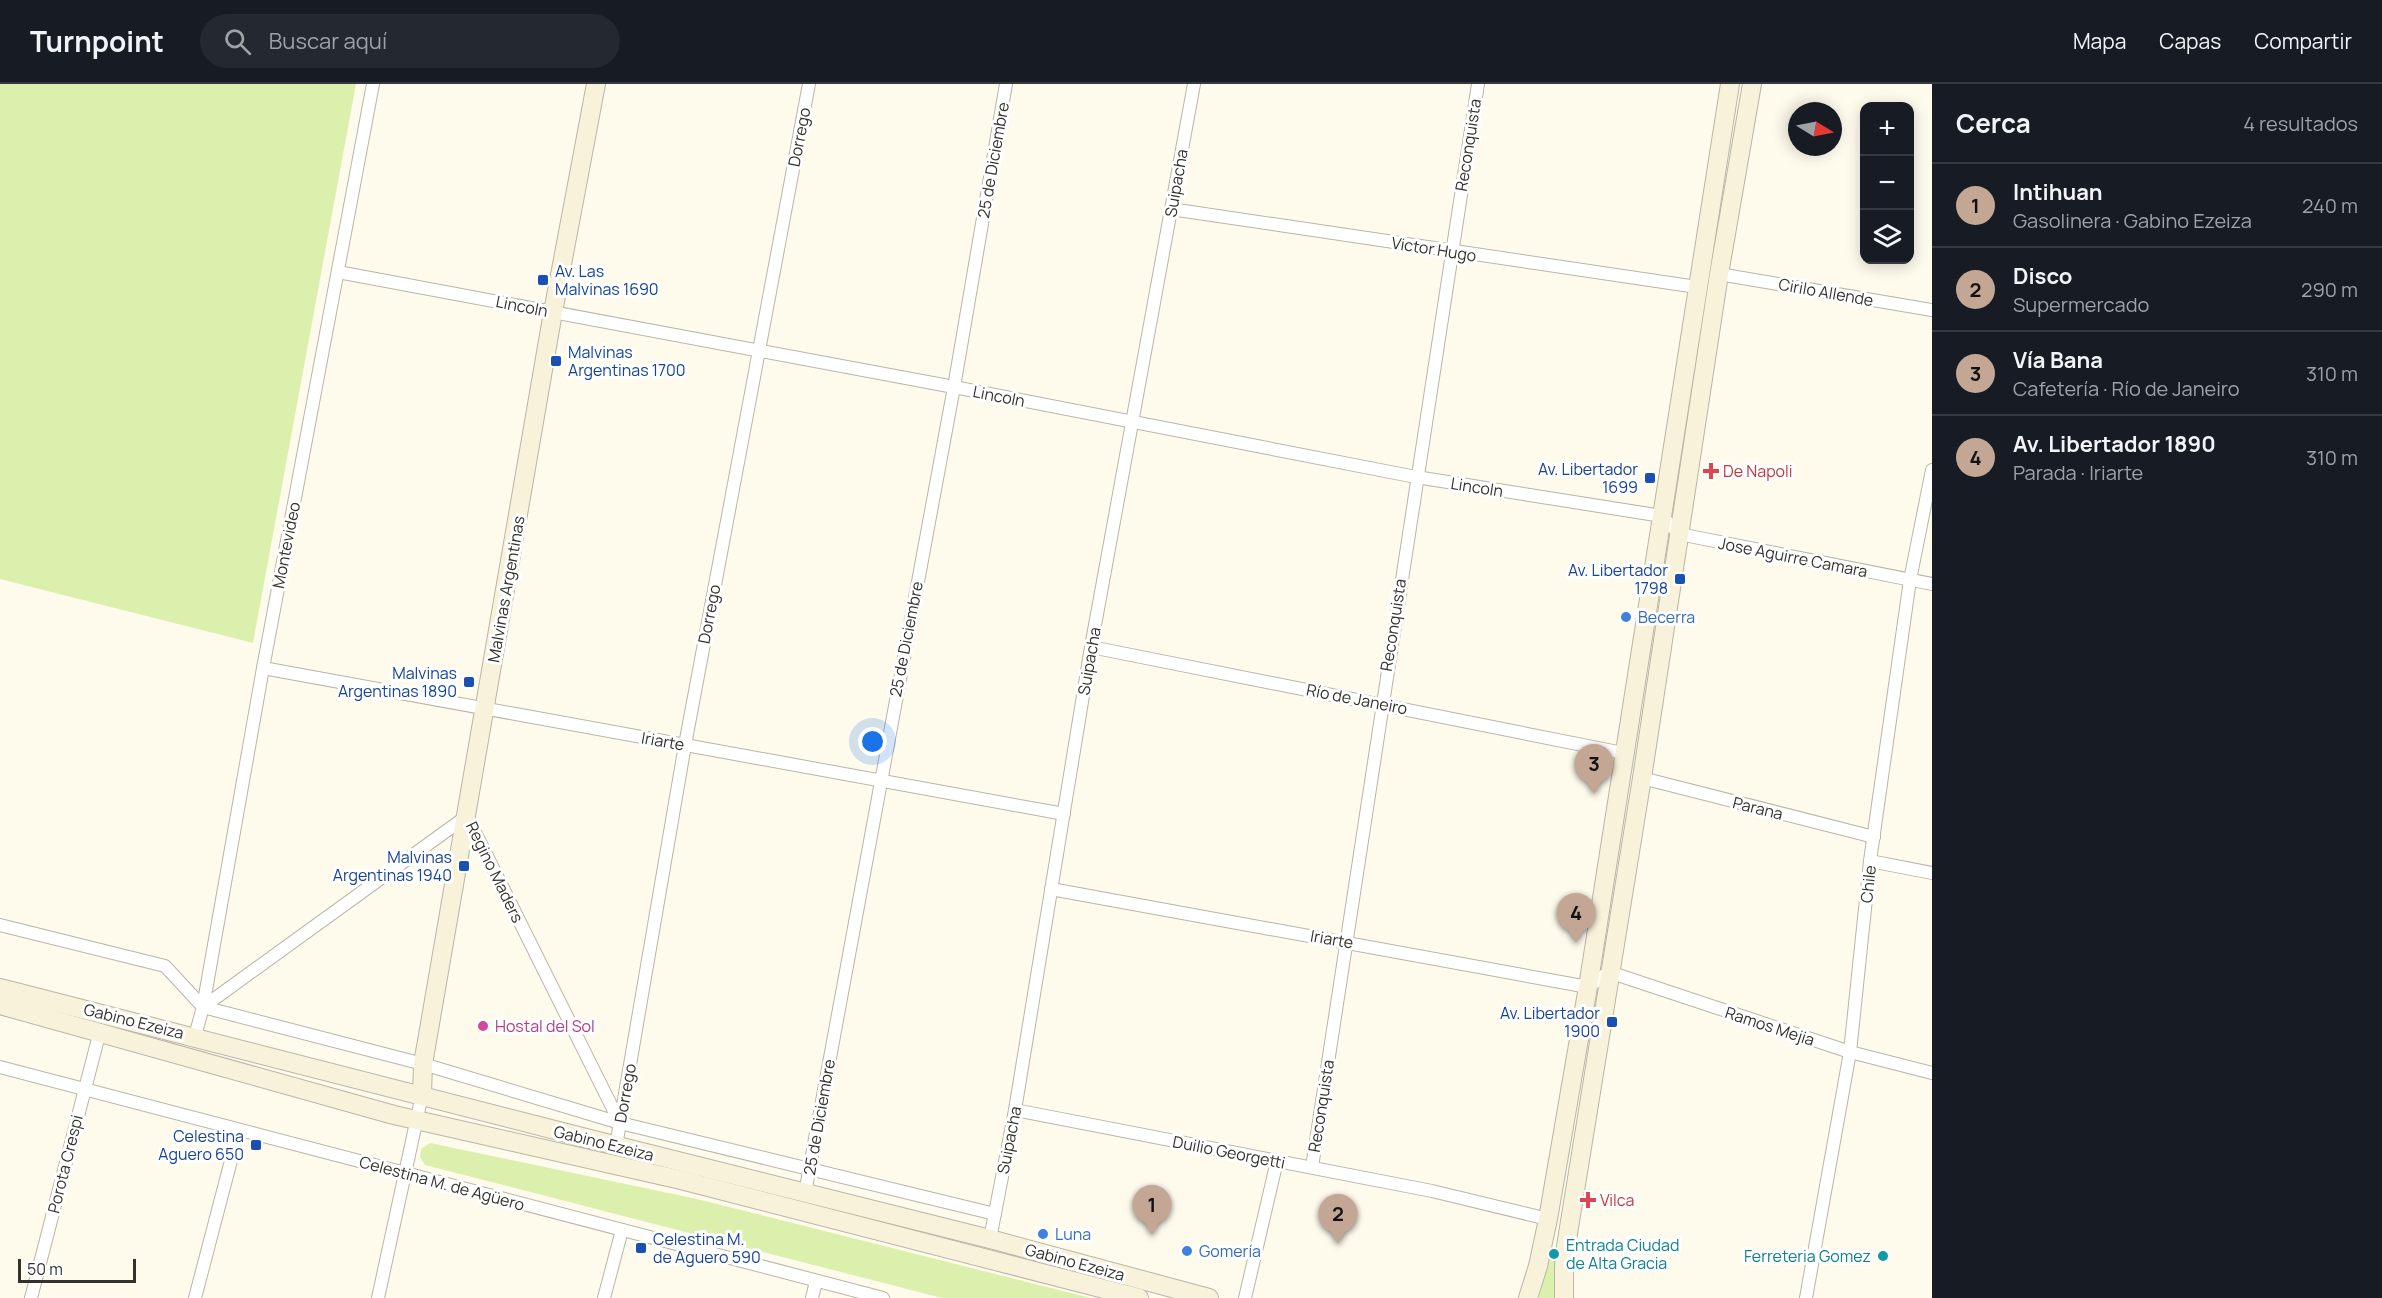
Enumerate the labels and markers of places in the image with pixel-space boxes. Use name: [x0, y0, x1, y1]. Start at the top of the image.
place label: Av. Las Malvinas 1690: [555, 260, 659, 300]
marker: Av. Las Malvinas 1690: [536, 273, 550, 287]
place label: Malvinas Argentinas 1700: [568, 341, 686, 381]
marker: Malvinas Argentinas 1700: [549, 354, 563, 368]
place label: Av. Libertador 1699: [1538, 458, 1638, 498]
place label: De Napoli: [1723, 460, 1793, 482]
marker: De Napoli: [1704, 464, 1718, 478]
marker: Av. Libertador 1699: [1643, 471, 1657, 485]
place label: Av. Libertador 1798: [1568, 559, 1668, 599]
marker: Av. Libertador 1798: [1673, 572, 1687, 586]
place label: Becerra: [1638, 606, 1695, 628]
marker: Becerra: [1619, 610, 1633, 624]
place label: Malvinas Argentinas 1890: [338, 662, 457, 702]
marker: Malvinas Argentinas 1890: [462, 675, 476, 689]
pin: 3: [1574, 744, 1614, 794]
place label: Malvinas Argentinas 1940: [333, 846, 452, 886]
marker: Malvinas Argentinas 1940: [457, 859, 471, 873]
pin: 4: [1556, 894, 1596, 943]
place label: Av. Libertador 1900: [1500, 1002, 1600, 1042]
place label: Hostal del Sol: [495, 1015, 595, 1037]
marker: Av. Libertador 1900: [1605, 1015, 1619, 1029]
marker: Hostal del Sol: [476, 1019, 490, 1033]
place label: Celestina Aguero 650: [158, 1125, 244, 1165]
marker: Celestina Aguero 650: [249, 1138, 263, 1152]
pin: 1: [1132, 1186, 1172, 1235]
place label: Vilca: [1600, 1189, 1635, 1211]
marker: Vilca: [1581, 1193, 1595, 1207]
pin: 2: [1318, 1194, 1358, 1244]
place label: Luna: [1055, 1223, 1091, 1245]
marker: Luna: [1036, 1227, 1050, 1241]
place label: Celestina M. de Aguero 590: [653, 1228, 761, 1268]
place label: Entrada Ciudad de Alta Gracia: [1566, 1234, 1679, 1274]
place label: Gomería: [1199, 1240, 1261, 1262]
marker: Celestina M. de Aguero 590: [634, 1241, 648, 1255]
marker: Gomería: [1180, 1244, 1194, 1258]
place label: Ferreteria Gomez: [1744, 1245, 1871, 1267]
marker: Entrada Ciudad de Alta Gracia: [1547, 1247, 1561, 1261]
marker: Ferreteria Gomez: [1876, 1249, 1890, 1263]

